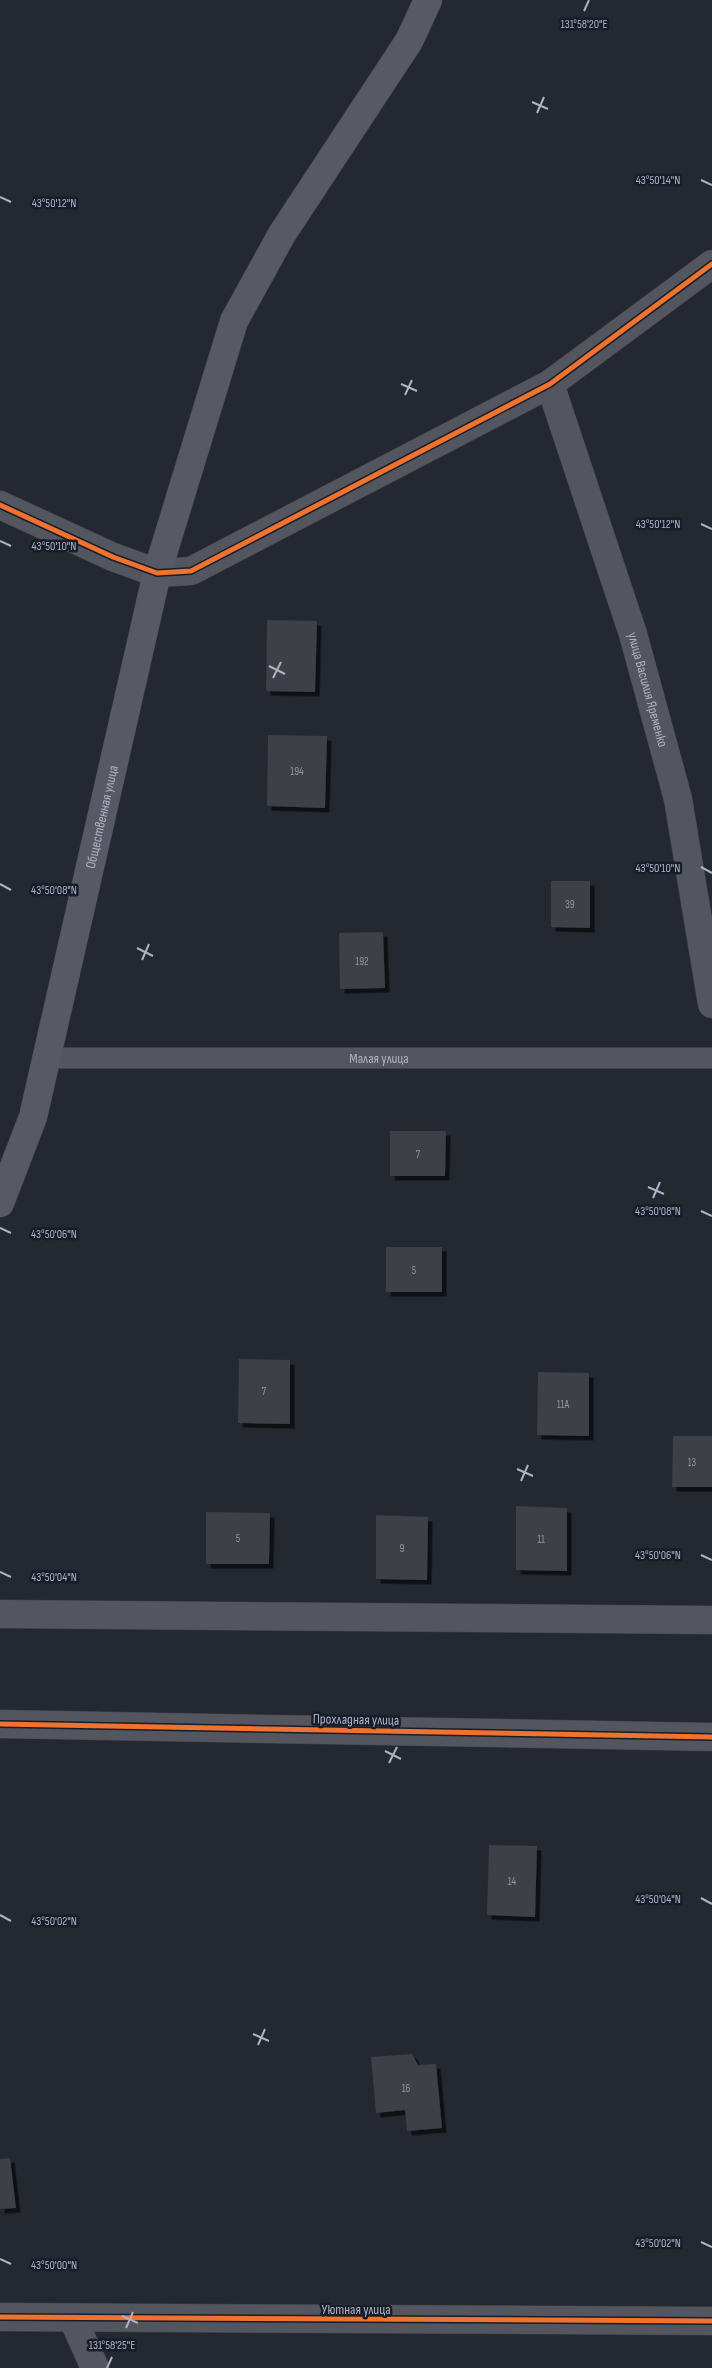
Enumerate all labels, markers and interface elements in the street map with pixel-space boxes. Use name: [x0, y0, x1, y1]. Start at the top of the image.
text: 131°58'20"E: [560, 17, 608, 32]
text: 43°50'14"N: [636, 173, 680, 188]
text: 43°50'12"N: [32, 196, 76, 211]
text: 43°50'12"N: [636, 517, 680, 532]
text: 43°50'10"N: [32, 539, 76, 554]
street label: улица Василия Яременко: [624, 630, 671, 749]
street label: Общественная улица: [82, 764, 122, 870]
house number: 194: [290, 765, 304, 778]
text: 43°50'10"N: [636, 861, 680, 876]
text: 43°50'08"N: [31, 883, 77, 898]
house number: 39: [565, 898, 575, 911]
house number: 192: [355, 955, 369, 968]
street label: Малая улица: [349, 1050, 409, 1067]
house number: 7: [416, 1148, 421, 1161]
text: 43°50'08"N: [635, 1204, 681, 1219]
text: 43°50'06"N: [31, 1227, 77, 1242]
house number: 5: [412, 1264, 416, 1277]
house number: 7: [262, 1385, 267, 1398]
house number: 11А: [557, 1398, 570, 1411]
house number: 13: [688, 1456, 697, 1469]
house number: 5: [236, 1532, 240, 1545]
house number: 11: [537, 1533, 545, 1546]
house number: 9: [400, 1542, 405, 1555]
text: 43°50'06"N: [635, 1548, 681, 1563]
text: 43°50'04"N: [31, 1570, 77, 1585]
street label: Прохладная улица: [313, 1710, 399, 1729]
house number: 14: [508, 1875, 517, 1888]
text: 43°50'04"N: [635, 1892, 681, 1907]
text: 43°50'02"N: [31, 1914, 77, 1929]
house number: 16: [402, 2082, 411, 2095]
text: 43°50'02"N: [635, 2236, 681, 2251]
text: 43°50'00"N: [31, 2258, 77, 2273]
street label: Уютная улица: [321, 2301, 391, 2318]
text: 131°58'25"E: [89, 2338, 135, 2353]

